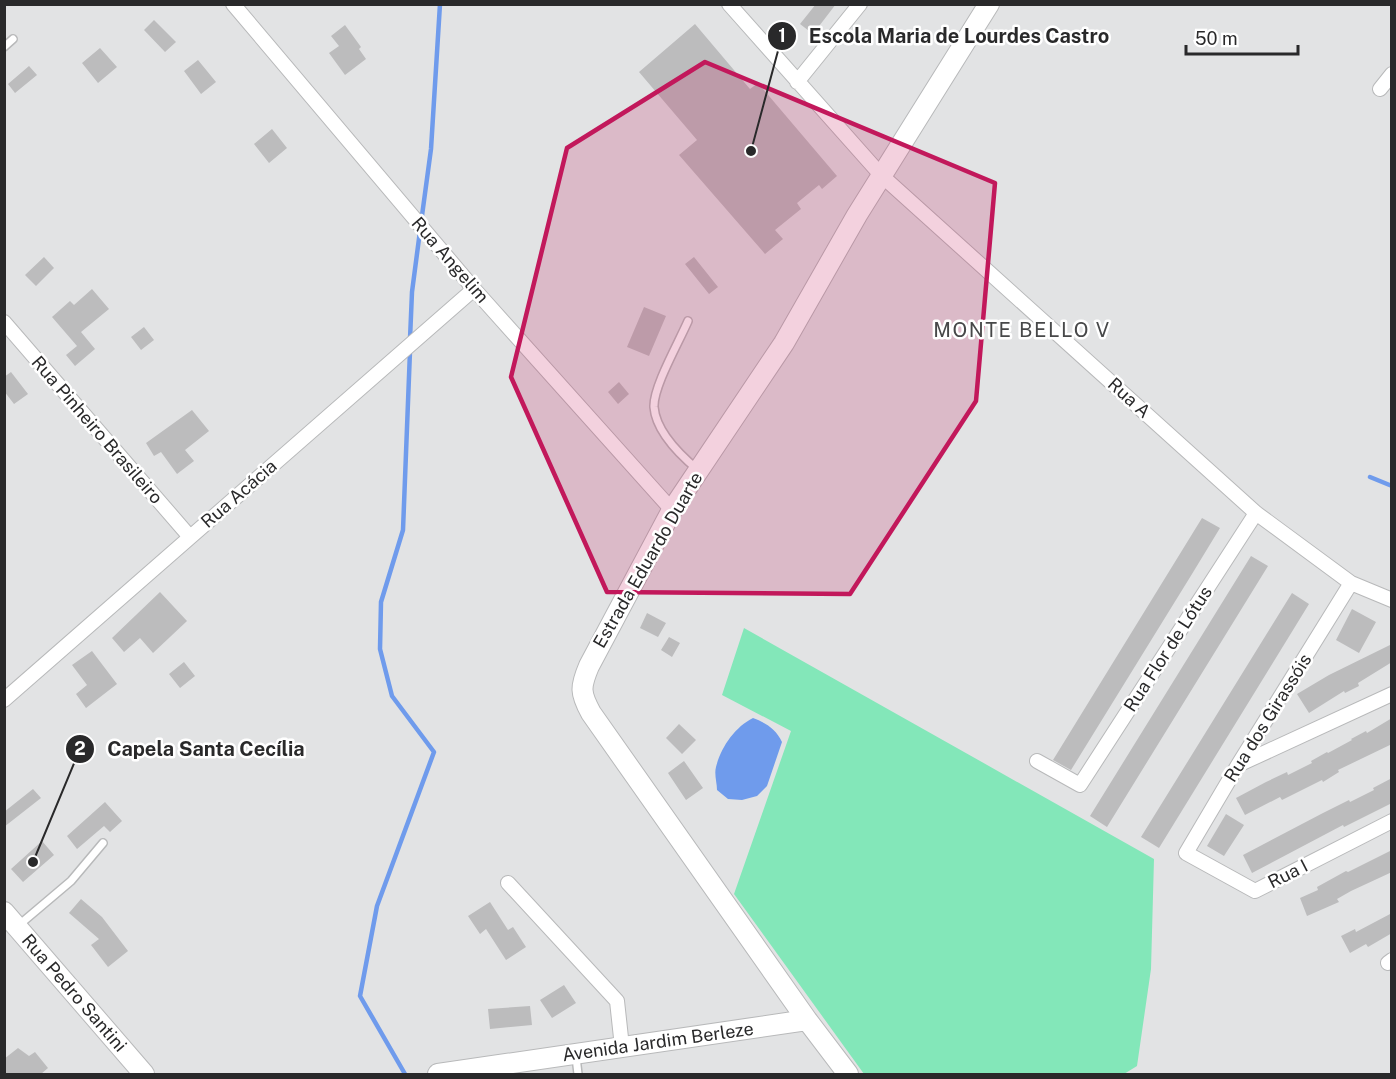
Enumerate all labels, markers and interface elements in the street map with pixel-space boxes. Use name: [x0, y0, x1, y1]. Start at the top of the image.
callout: Escola Maria de Lourdes Castro: [767, 17, 1121, 55]
scale bar: [1186, 18, 1298, 56]
text: Escola Maria de Lourdes Castro: [809, 24, 1109, 48]
text: 1: [778, 25, 786, 46]
text: 50 m: [1195, 28, 1238, 49]
street label: Rua Angelim: [407, 213, 493, 307]
district label: MONTE BELLO V: [933, 318, 1111, 342]
street label: Rua Pinheiro Brasileiro: [27, 352, 167, 508]
street label: Rua A: [1104, 373, 1155, 422]
street label: Rua Acácia: [197, 455, 281, 532]
street label: Estrada Eduardo Duarte: [589, 468, 707, 651]
street label: Rua Flor de Lótus: [1119, 582, 1216, 715]
street label: Rua dos Girassóis: [1220, 650, 1315, 786]
callout: Capela Santa Cecília: [65, 730, 317, 768]
text: Capela Santa Cecília: [107, 737, 305, 761]
text: 2: [74, 738, 86, 759]
street label: Rua I: [1264, 855, 1311, 892]
street label: Rua Pedro Santini: [18, 930, 131, 1056]
street label: Avenida Jardim Berleze: [561, 1018, 755, 1065]

